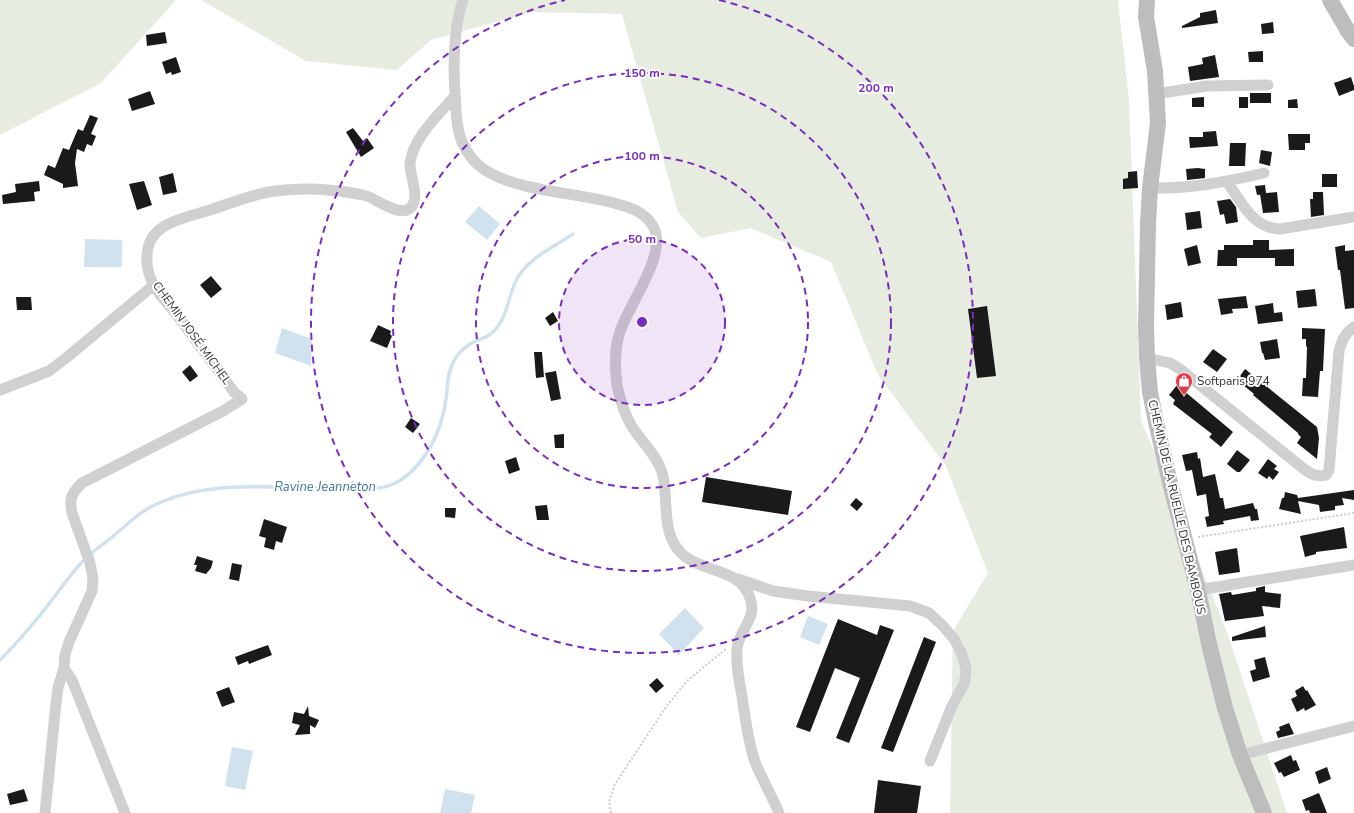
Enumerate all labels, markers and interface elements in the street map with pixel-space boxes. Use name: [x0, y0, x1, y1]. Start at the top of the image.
text: 150 m: [624, 65, 660, 81]
text: 200 m: [858, 80, 894, 96]
text: 100 m: [624, 148, 660, 164]
text: 50 m: [628, 231, 656, 247]
street label: CHEMIN JOSÉ MICHEL: [149, 278, 235, 388]
centre of rings: [635, 315, 649, 329]
shop icon: Softparis 974: [1174, 371, 1194, 396]
place label: Softparis 974: [1197, 373, 1270, 389]
street label: CHEMIN DE LA RUELLE DES BAMBOUS: [1144, 398, 1210, 616]
water label: Ravine Jeanneton: [274, 478, 376, 496]

